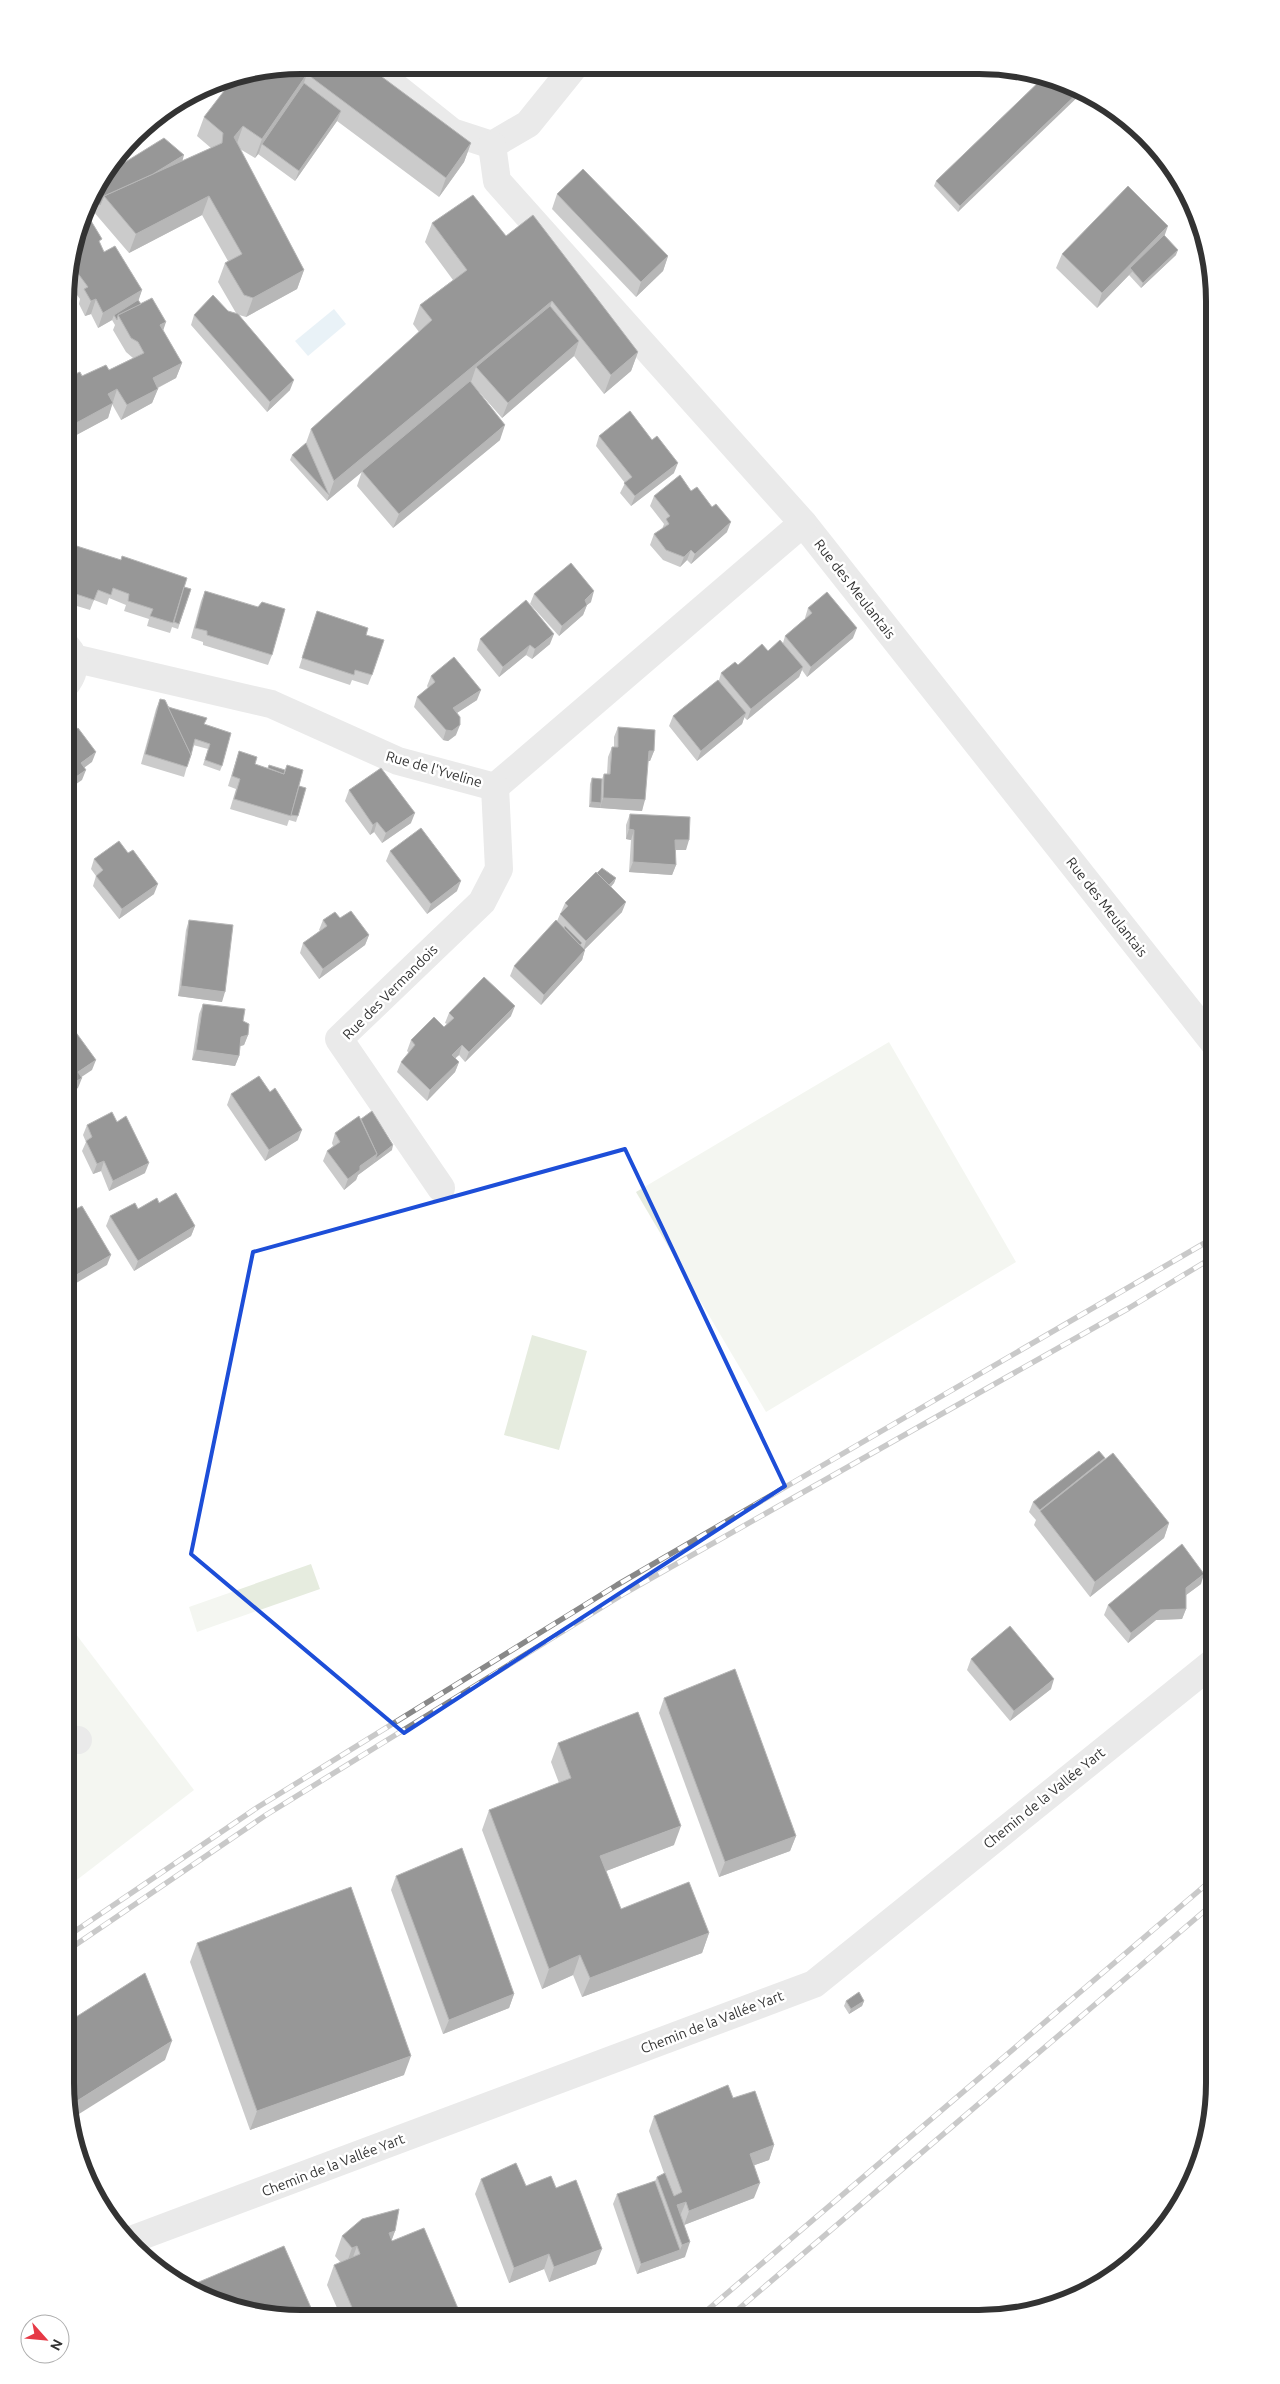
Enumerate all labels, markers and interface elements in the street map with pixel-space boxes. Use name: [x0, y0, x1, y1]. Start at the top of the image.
street label: Rue des Meulantais: [811, 536, 899, 642]
street label: Rue de l'Yveline: [384, 748, 484, 790]
street label: Rue des Meulantais: [1063, 854, 1151, 960]
street label: Rue des Vermandois: [339, 941, 441, 1043]
street label: Chemin de la Vallée Yart: [980, 1744, 1108, 1852]
street label: Chemin de la Vallée Yart: [638, 1987, 786, 2057]
street label: Chemin de la Vallée Yart: [259, 2130, 407, 2200]
north arrow: [20, 2314, 70, 2364]
text: N: [47, 2337, 66, 2353]

